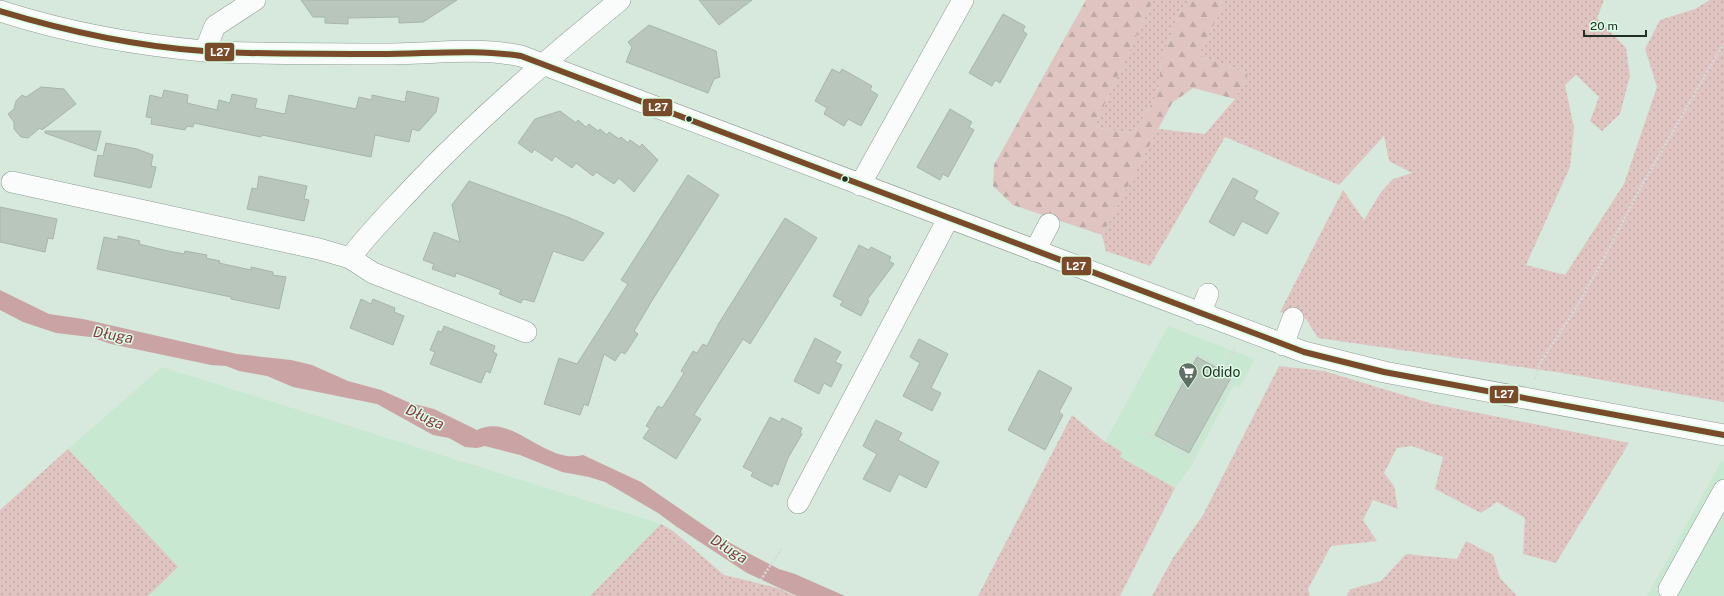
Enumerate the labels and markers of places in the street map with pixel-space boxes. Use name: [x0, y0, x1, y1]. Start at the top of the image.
unlabelled marker: [684, 114, 694, 124]
unlabelled marker: [840, 174, 850, 184]
supermarket icon: Odido: [1177, 361, 1199, 389]
place label: Odido: [1202, 364, 1240, 380]

